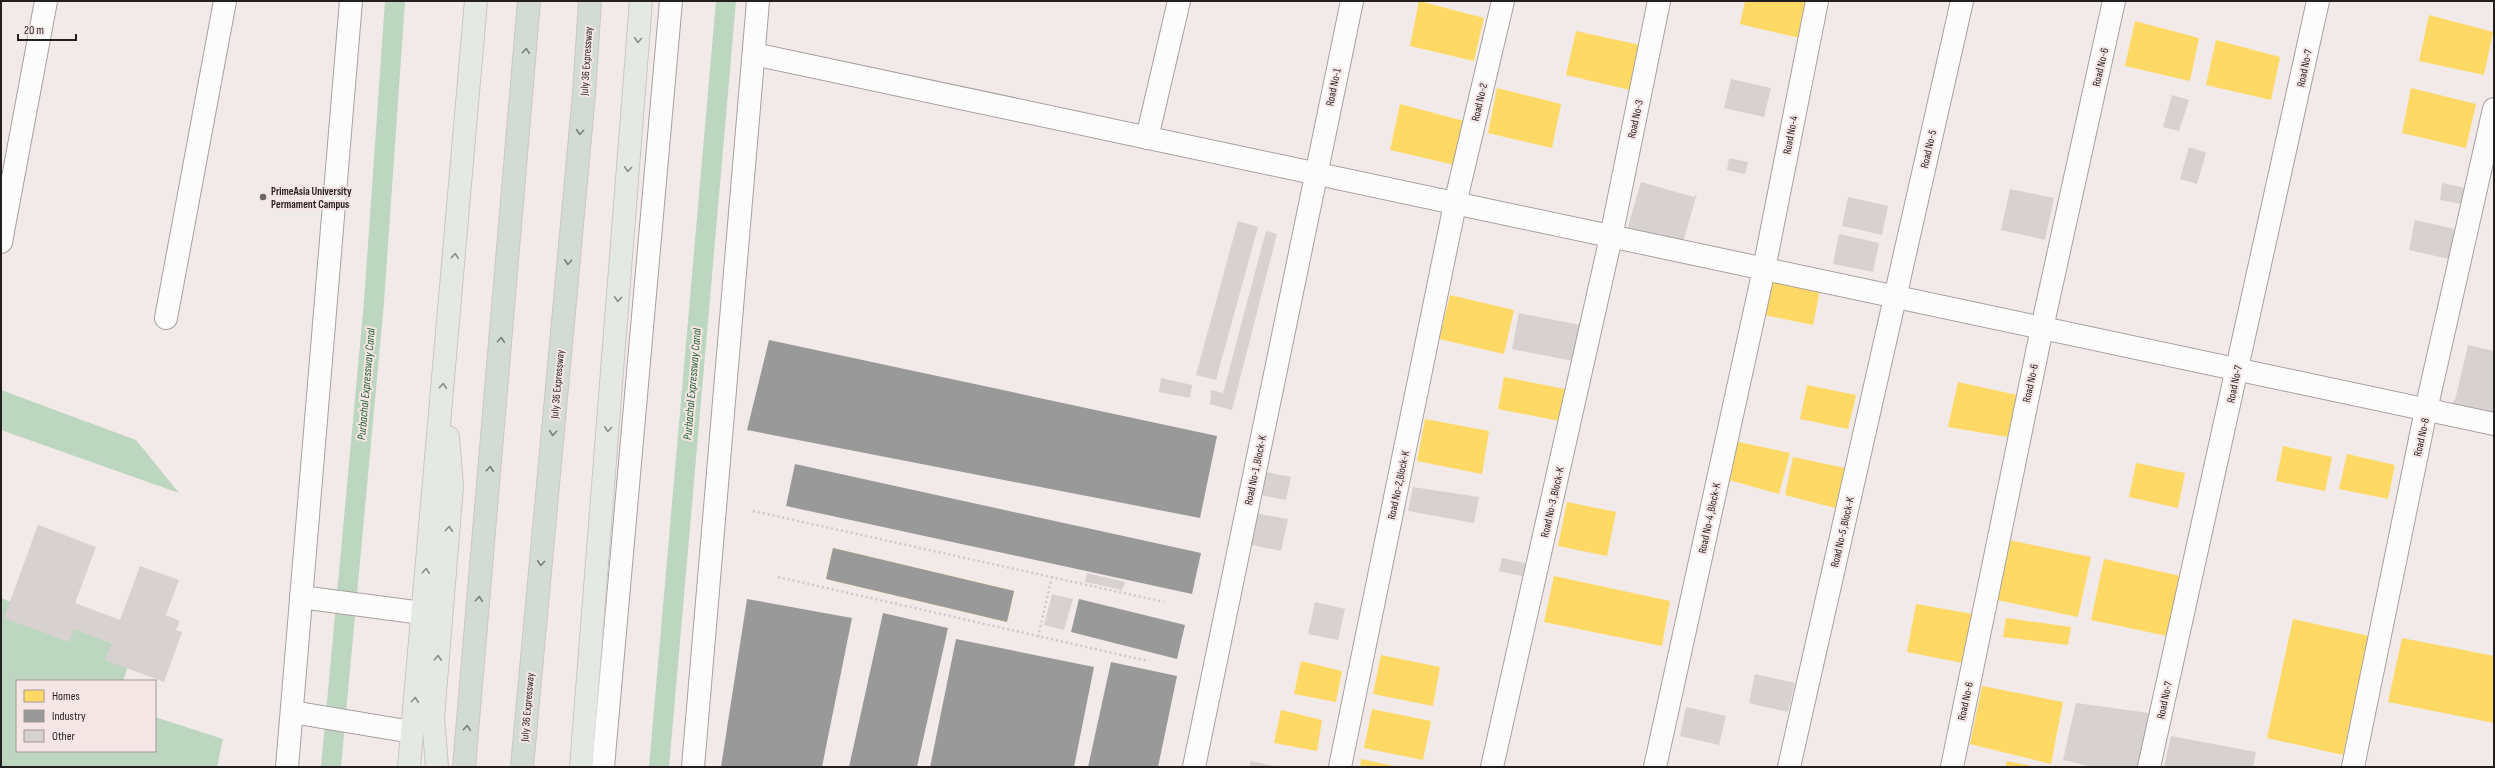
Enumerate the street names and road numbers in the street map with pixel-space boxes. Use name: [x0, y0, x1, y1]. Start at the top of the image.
street label: July 36 Expressway: [578, 25, 595, 97]
street label: Road No-6: [2090, 46, 2111, 88]
street label: Road No-7: [2294, 47, 2315, 88]
street label: Road No-1: [1323, 67, 1344, 107]
street label: Road No-2: [1469, 81, 1490, 122]
street label: Road No-3: [1625, 98, 1646, 139]
street label: Road No-4: [1780, 114, 1801, 155]
street label: Road No-5: [1918, 129, 1939, 169]
street label: July 36 Expressway: [548, 348, 567, 420]
street label: Road No-6: [2020, 362, 2041, 404]
street label: Road No-7: [2224, 363, 2245, 404]
street label: Road No-8: [2411, 416, 2432, 458]
street label: Road No-1 ,Block-K: [1242, 434, 1269, 506]
street label: Road No-2,Block-K: [1385, 449, 1412, 521]
street label: Road No-3 ,Block-K: [1538, 466, 1567, 539]
street label: Road No-4 ,Block-K: [1696, 482, 1723, 555]
street label: Road No-5 ,Block-K: [1828, 496, 1857, 569]
street label: July 36 Expressway: [518, 671, 537, 743]
street label: Road No-7: [2154, 679, 2175, 720]
street label: Road No-6: [1955, 680, 1976, 722]

